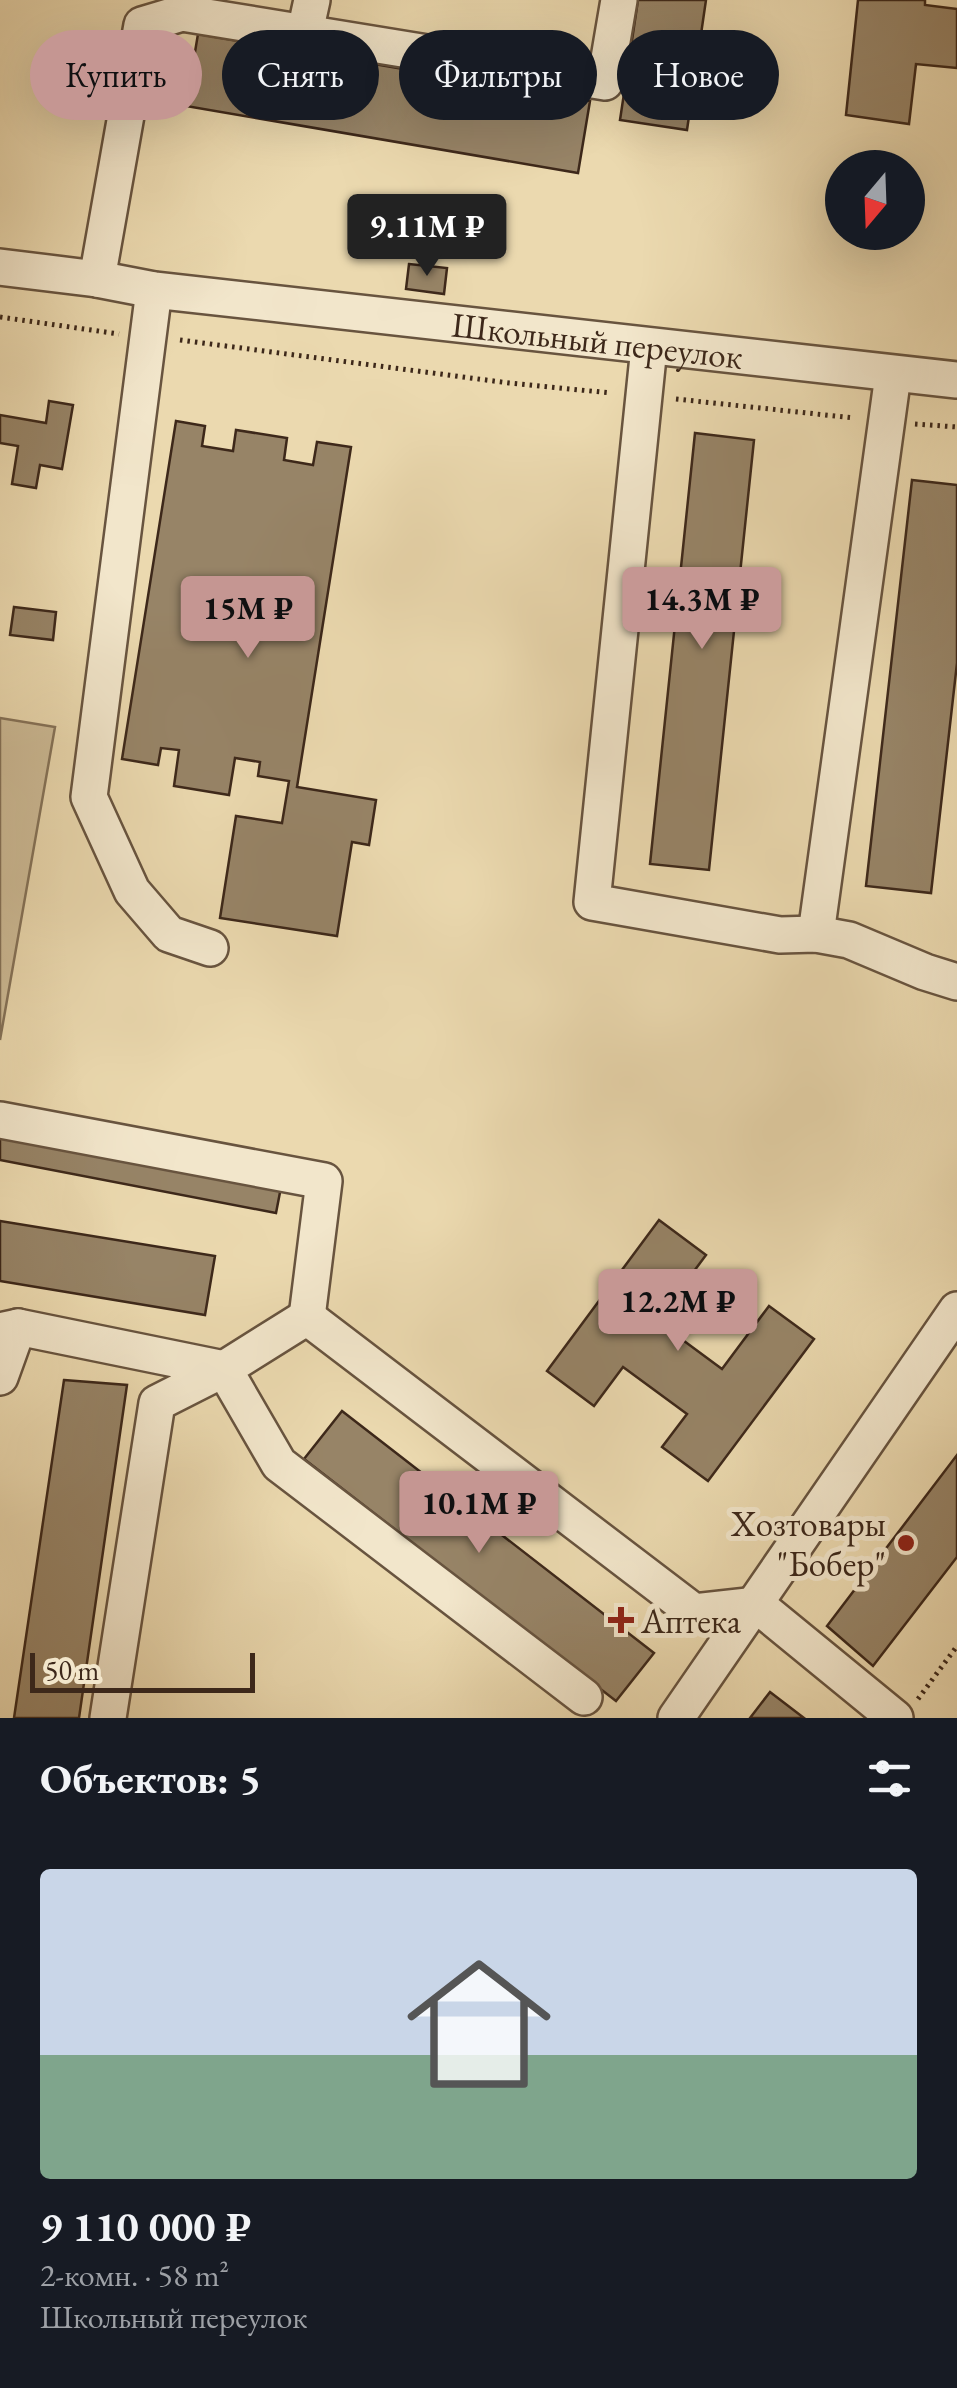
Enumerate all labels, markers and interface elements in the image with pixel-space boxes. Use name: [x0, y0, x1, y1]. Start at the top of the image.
chip: Купить: [30, 30, 202, 120]
chip: Снять: [222, 30, 379, 120]
chip: Фильтры: [399, 30, 597, 120]
chip: Новое: [617, 30, 779, 120]
north arrow: [825, 150, 925, 250]
map controls: [825, 150, 925, 250]
pin: 9.11M ₽: [335, 194, 519, 279]
text: 9.11M ₽: [369, 205, 485, 247]
street label: Школьный переулок: [449, 301, 746, 378]
pin: 14.3M ₽: [610, 567, 794, 652]
pin: 15M ₽: [178, 576, 318, 661]
text: 14.3M ₽: [644, 578, 760, 620]
text: 15M ₽: [203, 587, 293, 629]
pin: 12.2M ₽: [586, 1269, 770, 1354]
text: 12.2M ₽: [620, 1280, 736, 1322]
pin: 10.1M ₽: [387, 1471, 571, 1556]
text: 10.1M ₽: [421, 1482, 537, 1524]
place label: Хозтовары "Бобер": [730, 1501, 886, 1587]
marker: Хозтовары "Бобер": [895, 1532, 917, 1554]
place label: Аптека: [640, 1598, 741, 1643]
marker: Аптека: [610, 1609, 632, 1631]
scale bar: [30, 1648, 255, 1692]
text: 50 m: [45, 1652, 99, 1688]
text: Объектов: 5: [40, 1751, 261, 1806]
icon: filters: [862, 1751, 917, 1806]
icon: home: [389, 1934, 569, 2114]
text: 9 110 000 ₽: [40, 2199, 251, 2254]
text: 2-комн. · 58 m²: [40, 2254, 229, 2296]
text: Школьный переулок: [40, 2296, 308, 2338]

